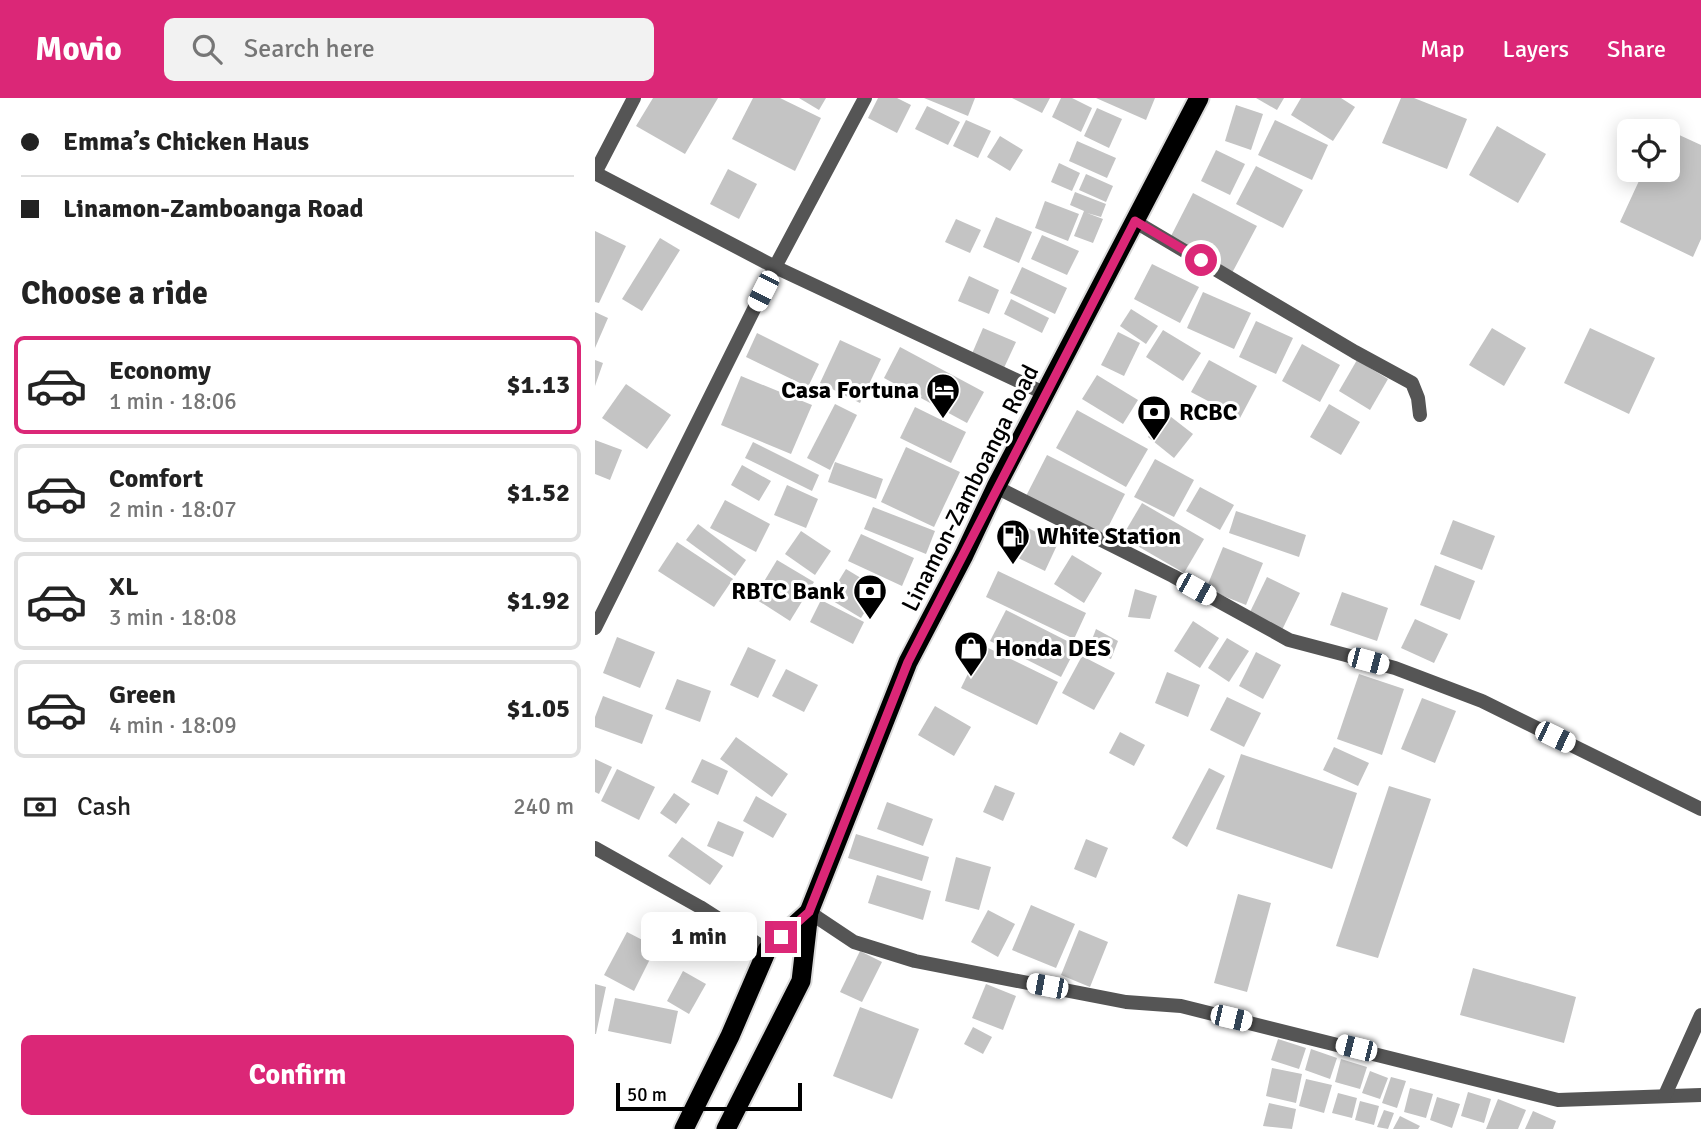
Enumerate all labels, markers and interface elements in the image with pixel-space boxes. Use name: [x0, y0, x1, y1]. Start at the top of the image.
search box: [164, 18, 654, 81]
text: Movio: [35, 29, 122, 70]
icon: search: [188, 30, 226, 68]
text: Search here: [244, 33, 375, 65]
text: Map: [1420, 34, 1465, 64]
text: Layers: [1503, 34, 1569, 64]
text: Share: [1607, 34, 1666, 64]
map controls: [1617, 119, 1680, 182]
button: locate: [1617, 119, 1680, 182]
text: Emma’s Chicken Haus: [63, 126, 309, 158]
text: Linamon-Zamboanga Road: [63, 193, 363, 225]
route start: [1185, 244, 1217, 276]
car: [745, 268, 782, 314]
text: Choose a ride: [21, 274, 208, 313]
icon: car: [25, 354, 88, 417]
text: Economy: [109, 355, 211, 387]
street label: Linamon-Zamboanga Road: [895, 360, 1045, 616]
text: $1.13: [506, 369, 570, 401]
hotel icon: Casa Fortuna: [924, 371, 962, 420]
place label: Casa Fortuna: [781, 375, 919, 405]
text: 1 min · 18:06: [109, 387, 237, 416]
bank icon: RCBC: [1135, 393, 1173, 442]
place label: RCBC: [1179, 397, 1238, 427]
icon: car: [25, 462, 88, 525]
text: Comfort: [109, 463, 203, 495]
text: $1.52: [506, 477, 570, 509]
text: 2 min · 18:07: [109, 495, 237, 524]
fuel station icon: White Station: [994, 517, 1032, 566]
place label: White Station: [1037, 521, 1181, 551]
icon: car: [25, 570, 88, 633]
car: [1173, 570, 1220, 608]
text: XL: [109, 571, 139, 603]
bank icon: RBTC Bank: [851, 572, 889, 621]
place label: RBTC Bank: [731, 576, 845, 606]
text: $1.92: [506, 585, 570, 617]
text: 3 min · 18:08: [109, 603, 237, 632]
shop icon: Honda DES: [952, 629, 990, 678]
place label: Honda DES: [995, 633, 1111, 663]
car: [1345, 645, 1392, 677]
icon: car: [25, 678, 88, 741]
text: Green: [109, 679, 176, 711]
text: $1.05: [506, 693, 570, 725]
text: 4 min · 18:09: [109, 711, 237, 740]
car: [1532, 718, 1579, 756]
icon: cash: [21, 788, 59, 826]
text: Cash: [77, 791, 131, 823]
text: 240 m: [513, 792, 574, 821]
callout: 1 min: [641, 912, 757, 962]
route end: [765, 921, 797, 953]
text: 1 min: [671, 922, 727, 951]
car: [1025, 972, 1070, 1000]
car: [1209, 1003, 1254, 1033]
car: [1334, 1033, 1379, 1063]
button: Confirm: [21, 1035, 574, 1115]
scale bar: [616, 1080, 801, 1112]
text: 50 m: [627, 1083, 667, 1107]

